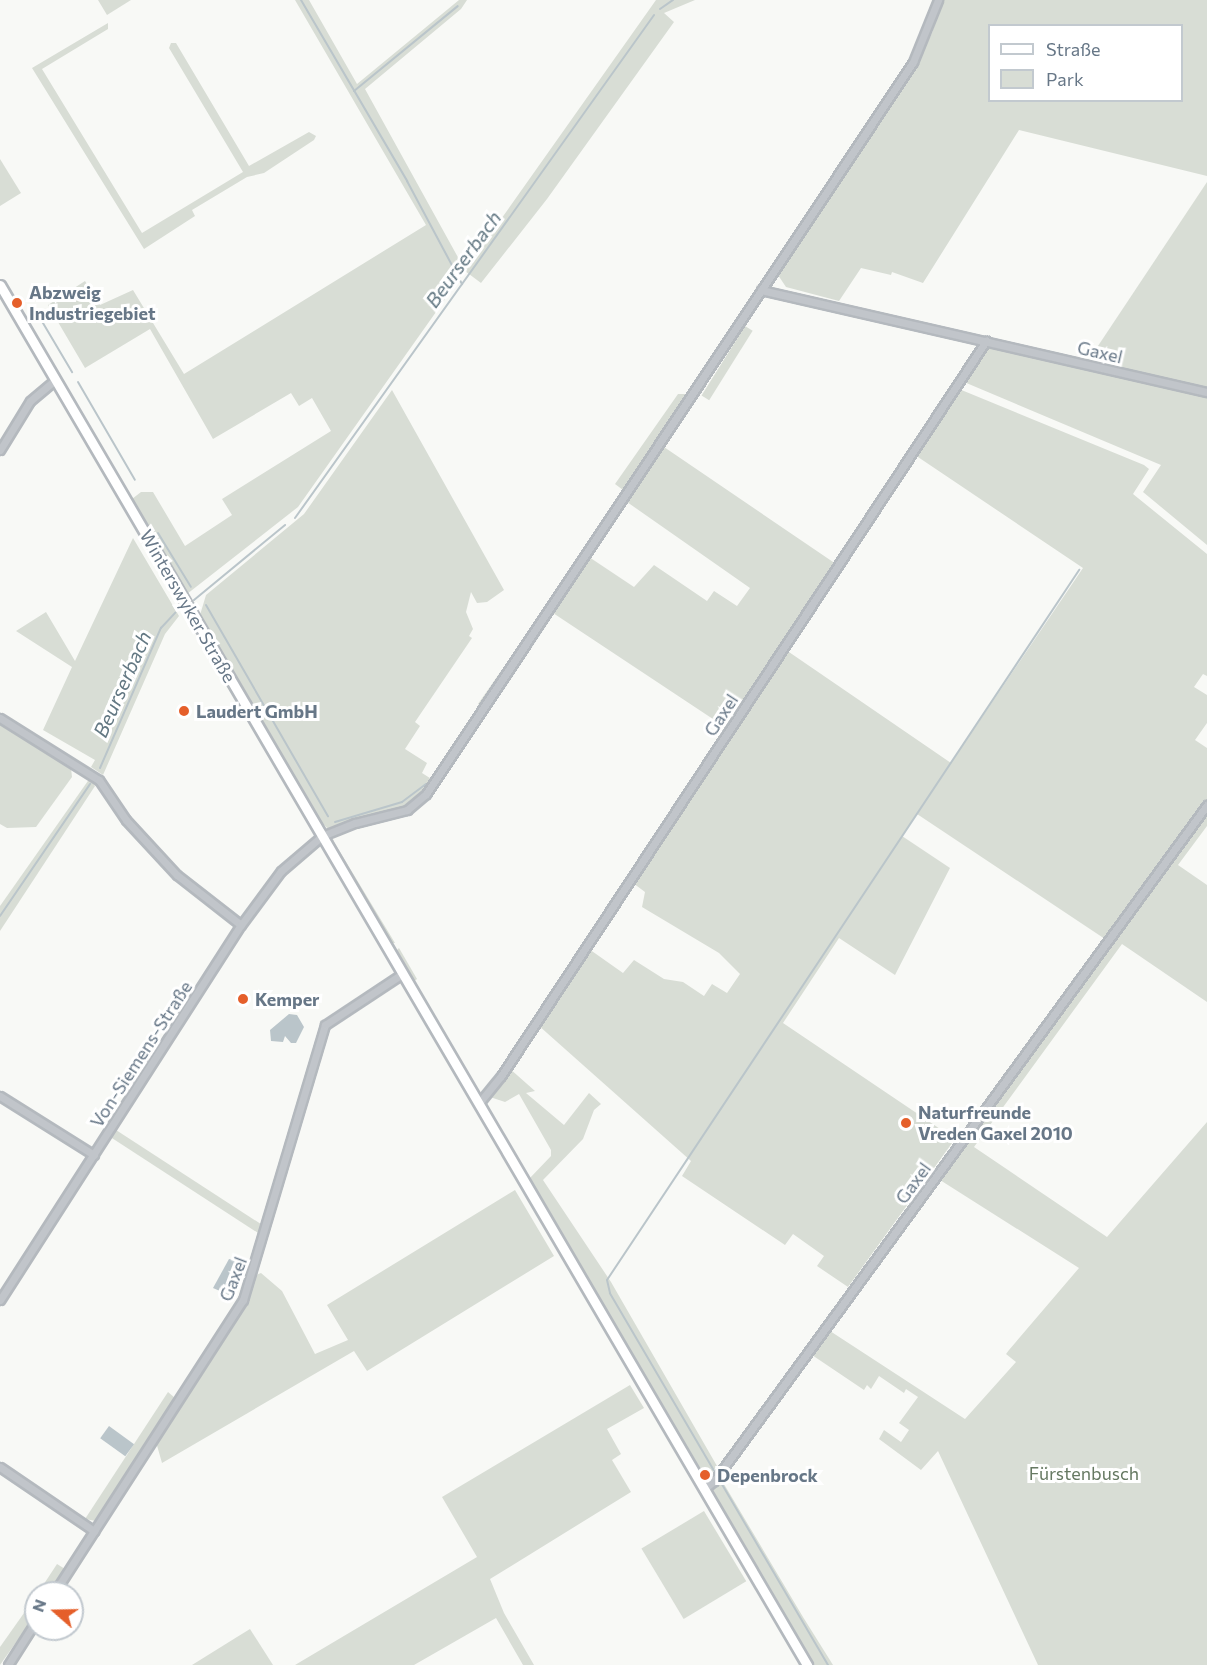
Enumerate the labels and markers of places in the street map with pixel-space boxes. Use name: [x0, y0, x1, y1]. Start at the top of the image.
place label: Abzweig Industriegebiet: [29, 282, 156, 324]
marker: Abzweig Industriegebiet: [10, 296, 24, 310]
place label: Laudert GmbH: [196, 700, 318, 722]
marker: Laudert GmbH: [177, 704, 191, 718]
place label: Kemper: [255, 988, 320, 1010]
marker: Kemper: [236, 992, 250, 1006]
place label: Naturfreunde Vreden Gaxel 2010: [918, 1102, 1073, 1144]
marker: Naturfreunde Vreden Gaxel 2010: [899, 1116, 913, 1130]
place label: Depenbrock: [717, 1464, 818, 1486]
marker: Depenbrock: [698, 1468, 712, 1482]

